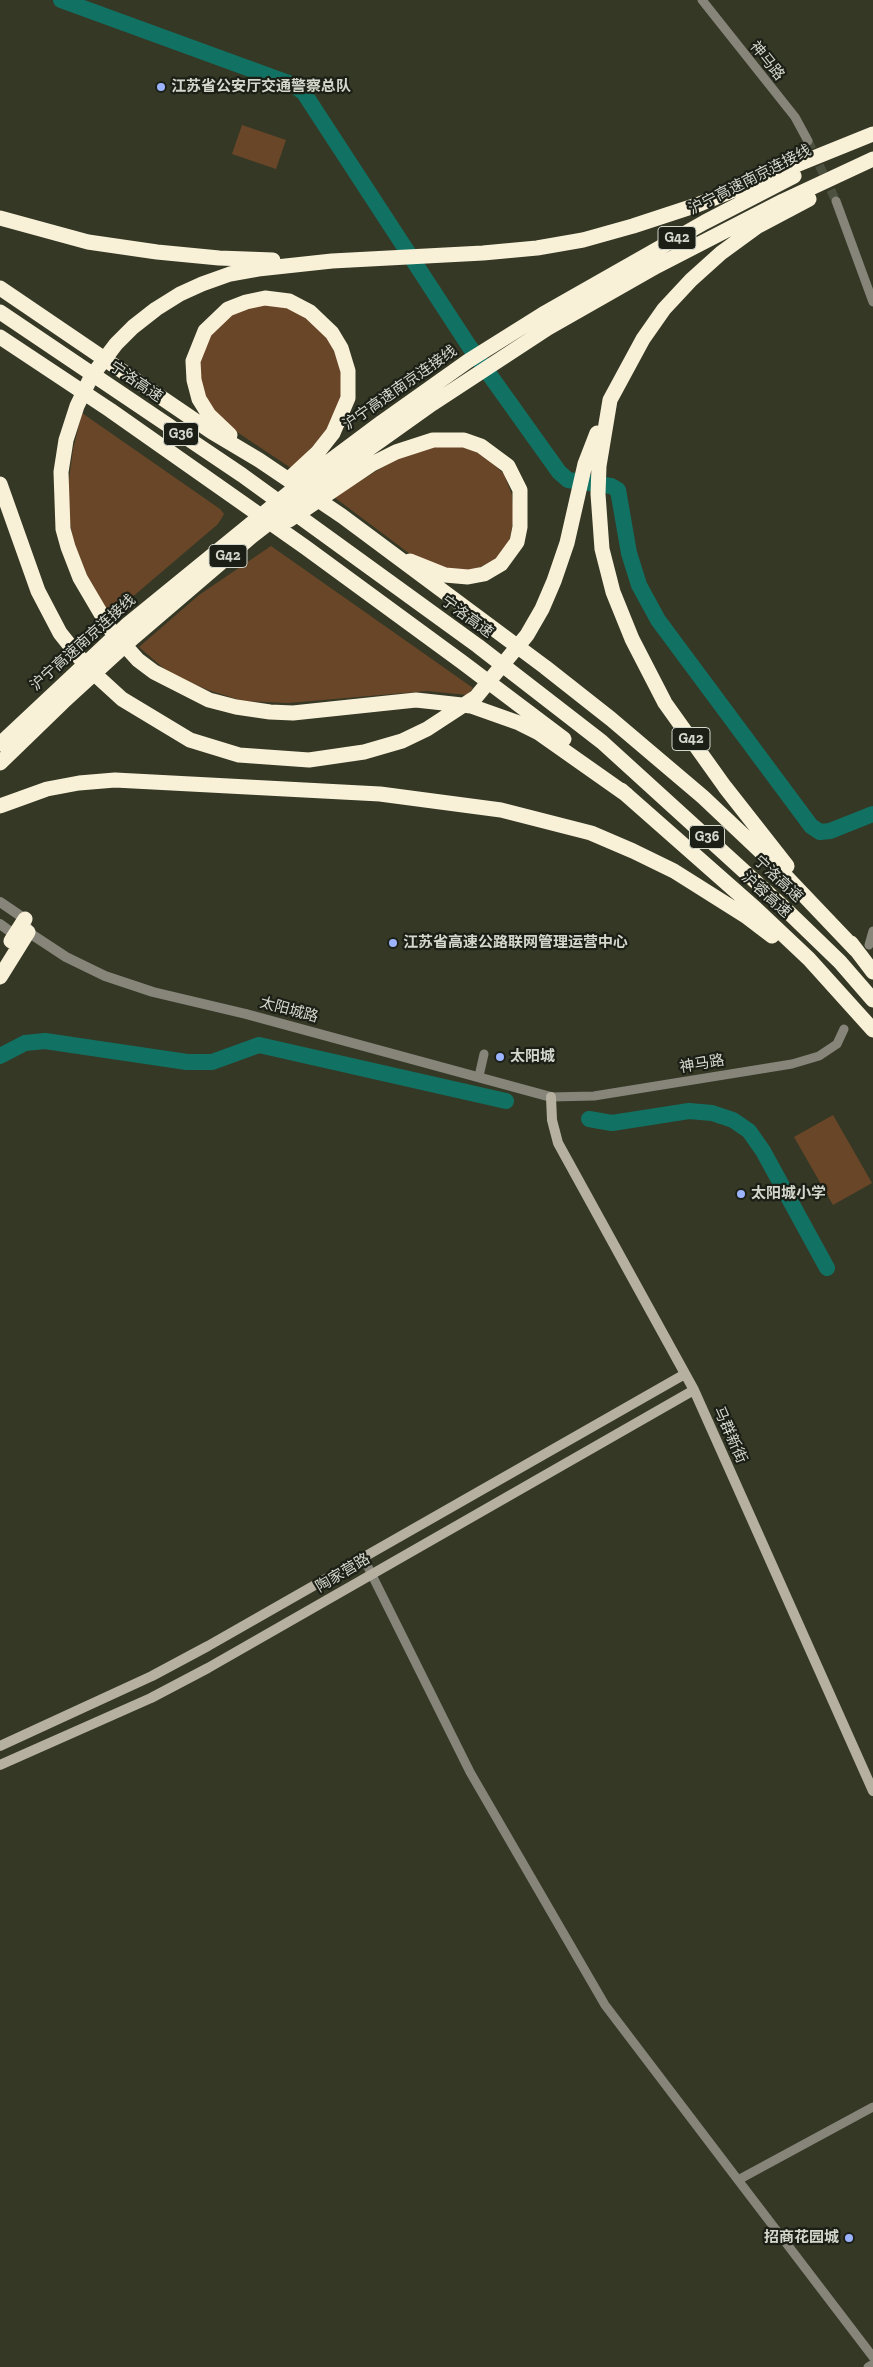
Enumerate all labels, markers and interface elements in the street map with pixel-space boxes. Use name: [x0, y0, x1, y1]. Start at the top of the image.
street label: 神马路: [746, 38, 788, 84]
place label: 江苏省公安厅交通警察总队: [171, 78, 351, 96]
marker: 江苏省公安厅交通警察总队: [155, 81, 167, 93]
street label: 沪宁高速南京连接线: [686, 141, 814, 219]
road number: G42: [658, 227, 696, 250]
street label: 沪宁高速南京连接线: [340, 342, 460, 434]
street label: 宁洛高速: [106, 358, 166, 406]
road number: G36: [164, 422, 198, 446]
road number: G42: [209, 544, 247, 568]
street label: 沪宁高速南京连接线: [27, 591, 139, 695]
street label: 宁洛高速: [437, 592, 497, 642]
road number: G42: [672, 728, 710, 751]
road number: G36: [690, 826, 724, 849]
street label: 宁洛高速: [750, 852, 806, 906]
street label: 沪蓉高速: [738, 868, 794, 922]
place label: 江苏省高速公路联网管理运营中心: [403, 934, 628, 952]
marker: 江苏省高速公路联网管理运营中心: [387, 937, 399, 949]
street label: 太阳城路: [258, 994, 320, 1026]
place label: 太阳城: [510, 1048, 555, 1066]
marker: 太阳城: [494, 1051, 506, 1063]
street label: 神马路: [678, 1051, 726, 1077]
place label: 太阳城小学: [751, 1185, 826, 1203]
marker: 太阳城小学: [735, 1188, 747, 1200]
street label: 马群新街: [710, 1404, 750, 1466]
street label: 陶家营路: [313, 1550, 373, 1596]
place label: 招商花园城: [764, 2229, 839, 2247]
marker: 招商花园城: [843, 2232, 855, 2244]

